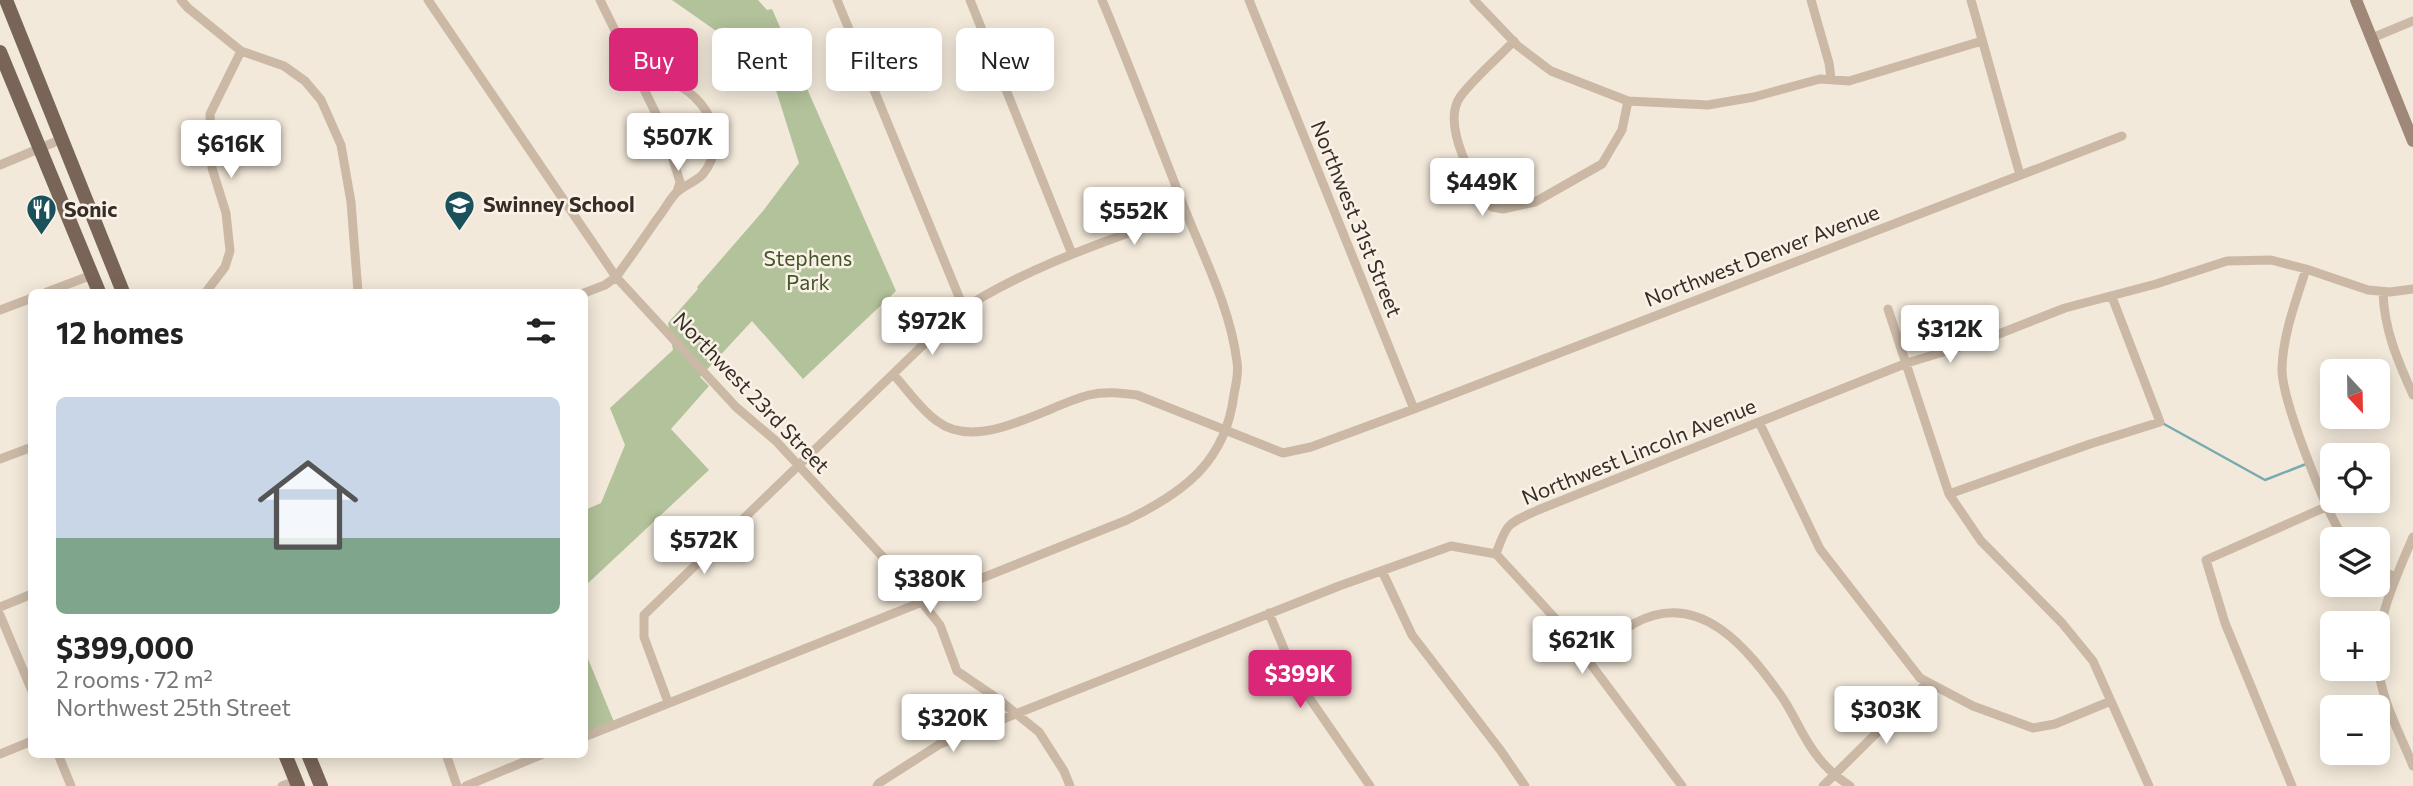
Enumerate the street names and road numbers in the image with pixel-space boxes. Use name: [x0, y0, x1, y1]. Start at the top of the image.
street label: Northwest 31st Street: [1307, 117, 1408, 320]
street label: Northwest Denver Avenue: [1641, 198, 1882, 311]
street label: Northwest 23rd Street: [669, 306, 835, 478]
street label: Northwest Lincoln Avenue: [1518, 392, 1759, 509]

